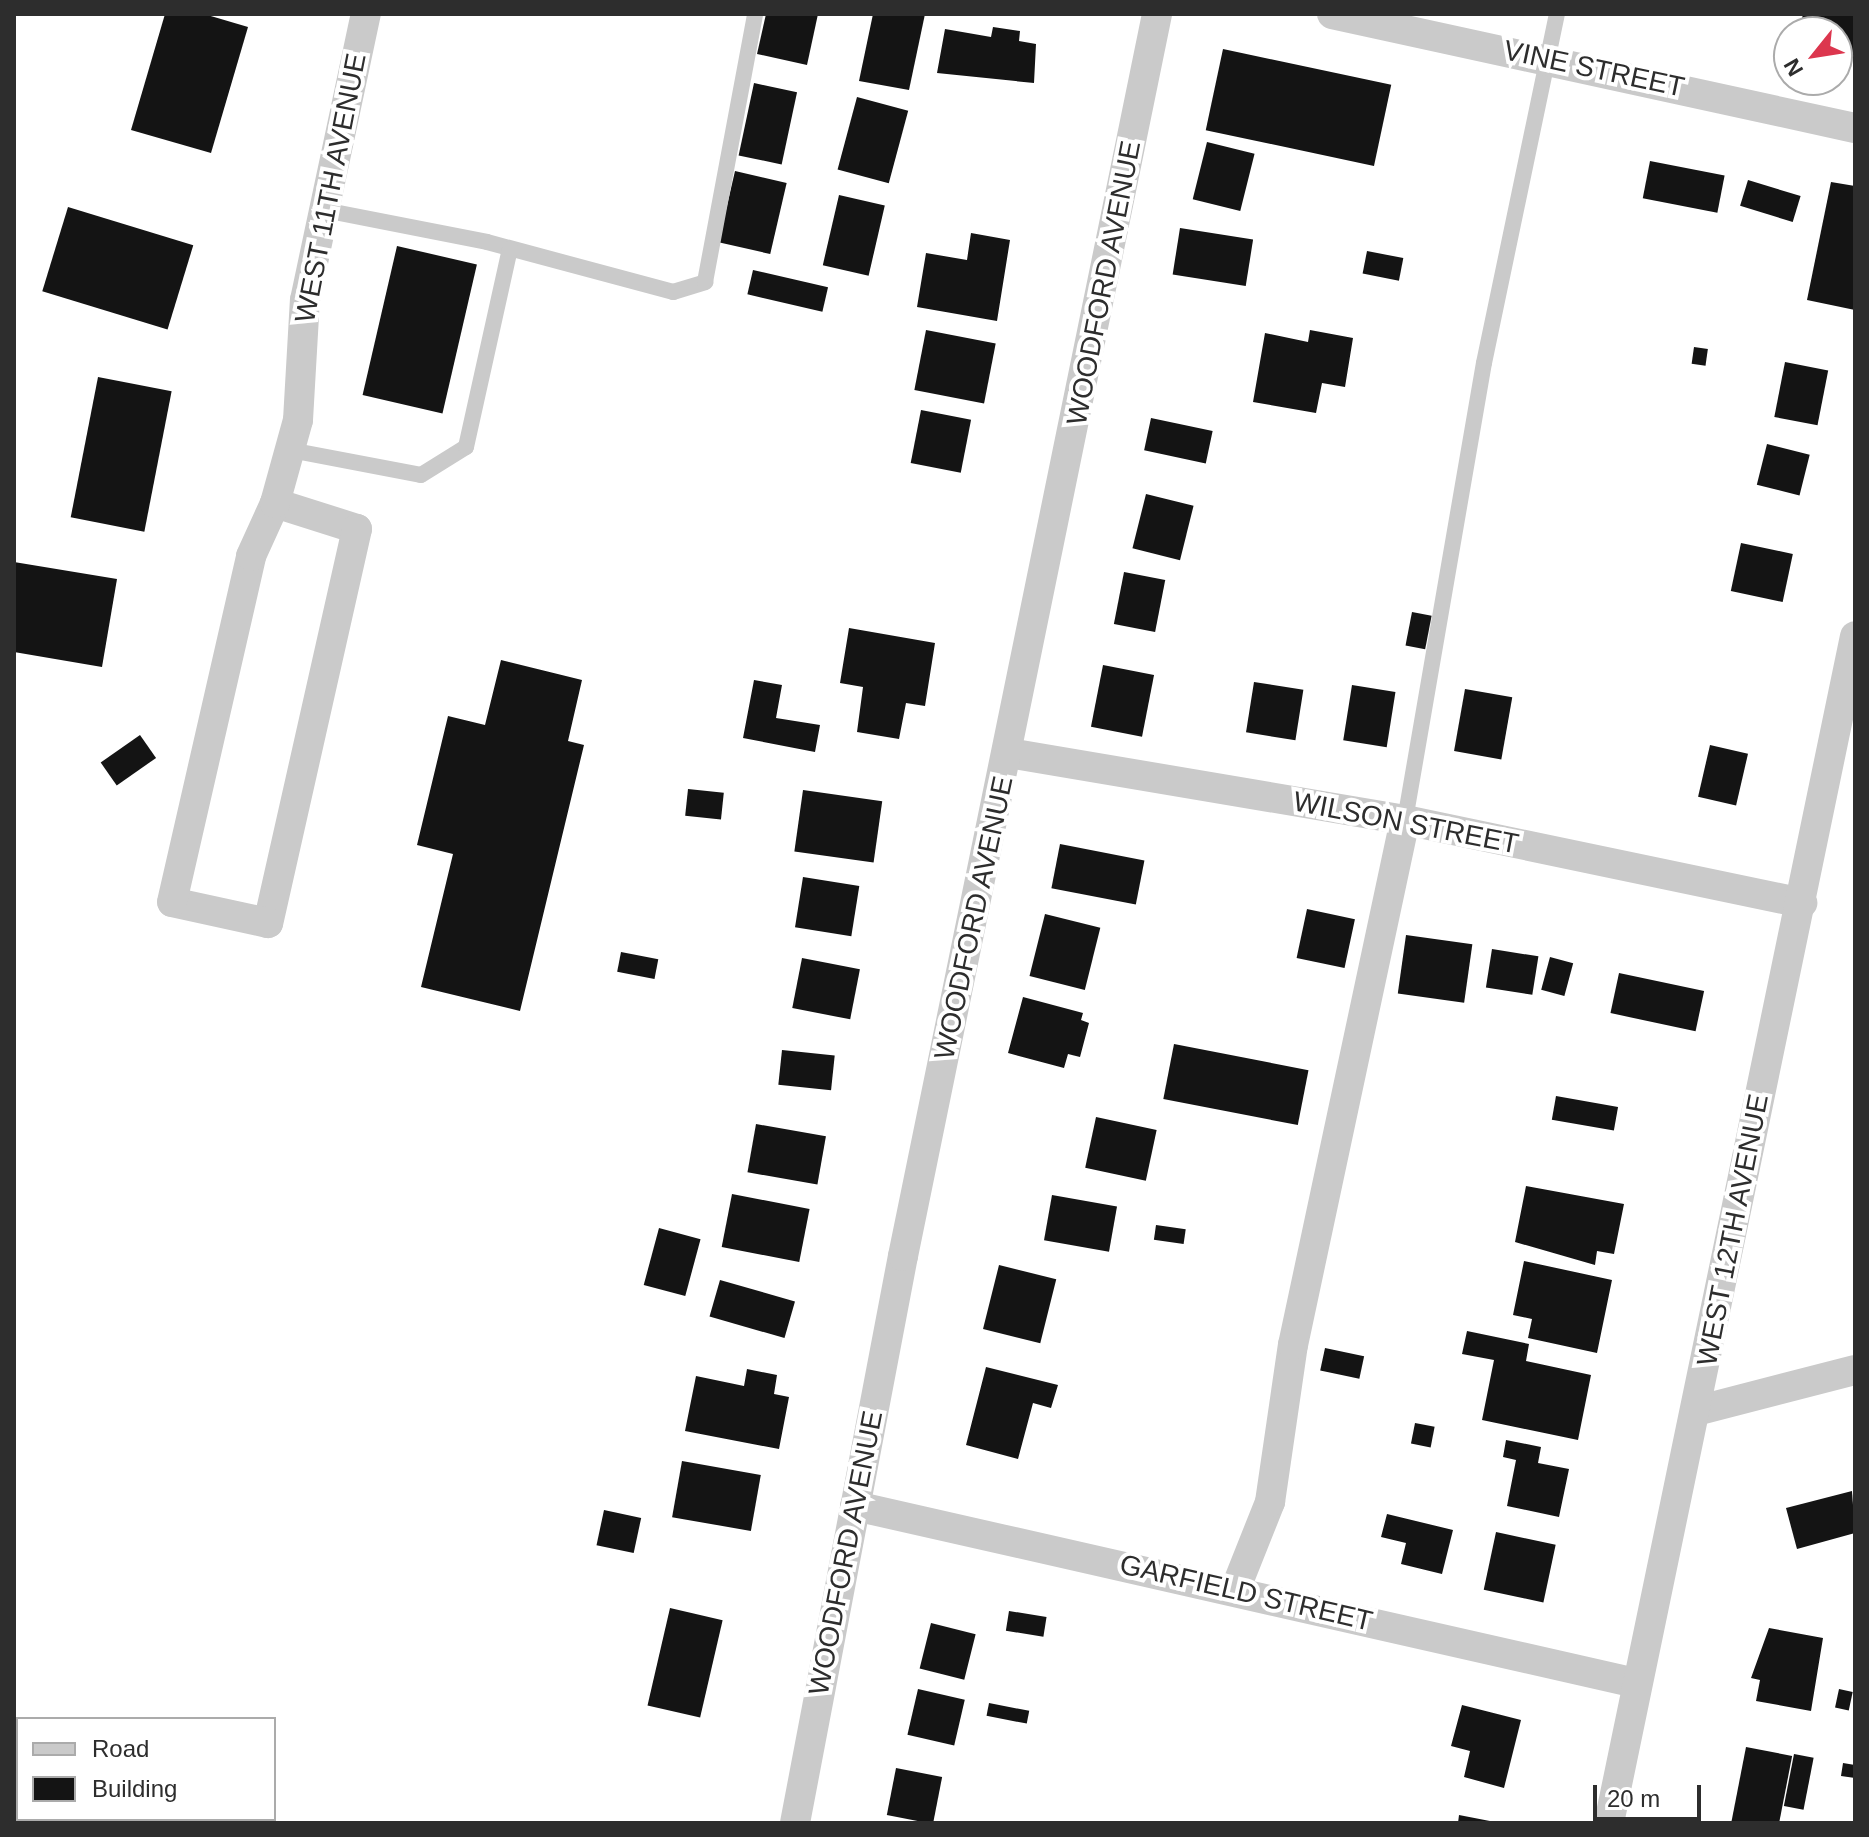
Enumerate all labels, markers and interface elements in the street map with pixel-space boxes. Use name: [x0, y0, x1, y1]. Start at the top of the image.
north arrow: [1773, 16, 1853, 96]
street label: VINE STREET: [1501, 33, 1687, 105]
street label: WEST 11TH AVENUE: [288, 49, 374, 327]
text: N: [1779, 54, 1808, 80]
street label: WOODFORD AVENUE: [1060, 137, 1148, 429]
street label: WOODFORD AVENUE: [927, 772, 1021, 1064]
street label: WILSON STREET: [1291, 785, 1521, 861]
street label: WEST 12TH AVENUE: [1690, 1090, 1776, 1370]
street label: WOODFORD AVENUE: [802, 1407, 890, 1699]
street label: GARFIELD STREET: [1116, 1548, 1376, 1638]
legend: [16, 1717, 276, 1821]
text: Road: [92, 1735, 149, 1762]
scale bar: [1597, 1769, 1705, 1819]
text: Building: [92, 1775, 177, 1802]
text: 20 m: [1607, 1785, 1660, 1812]

